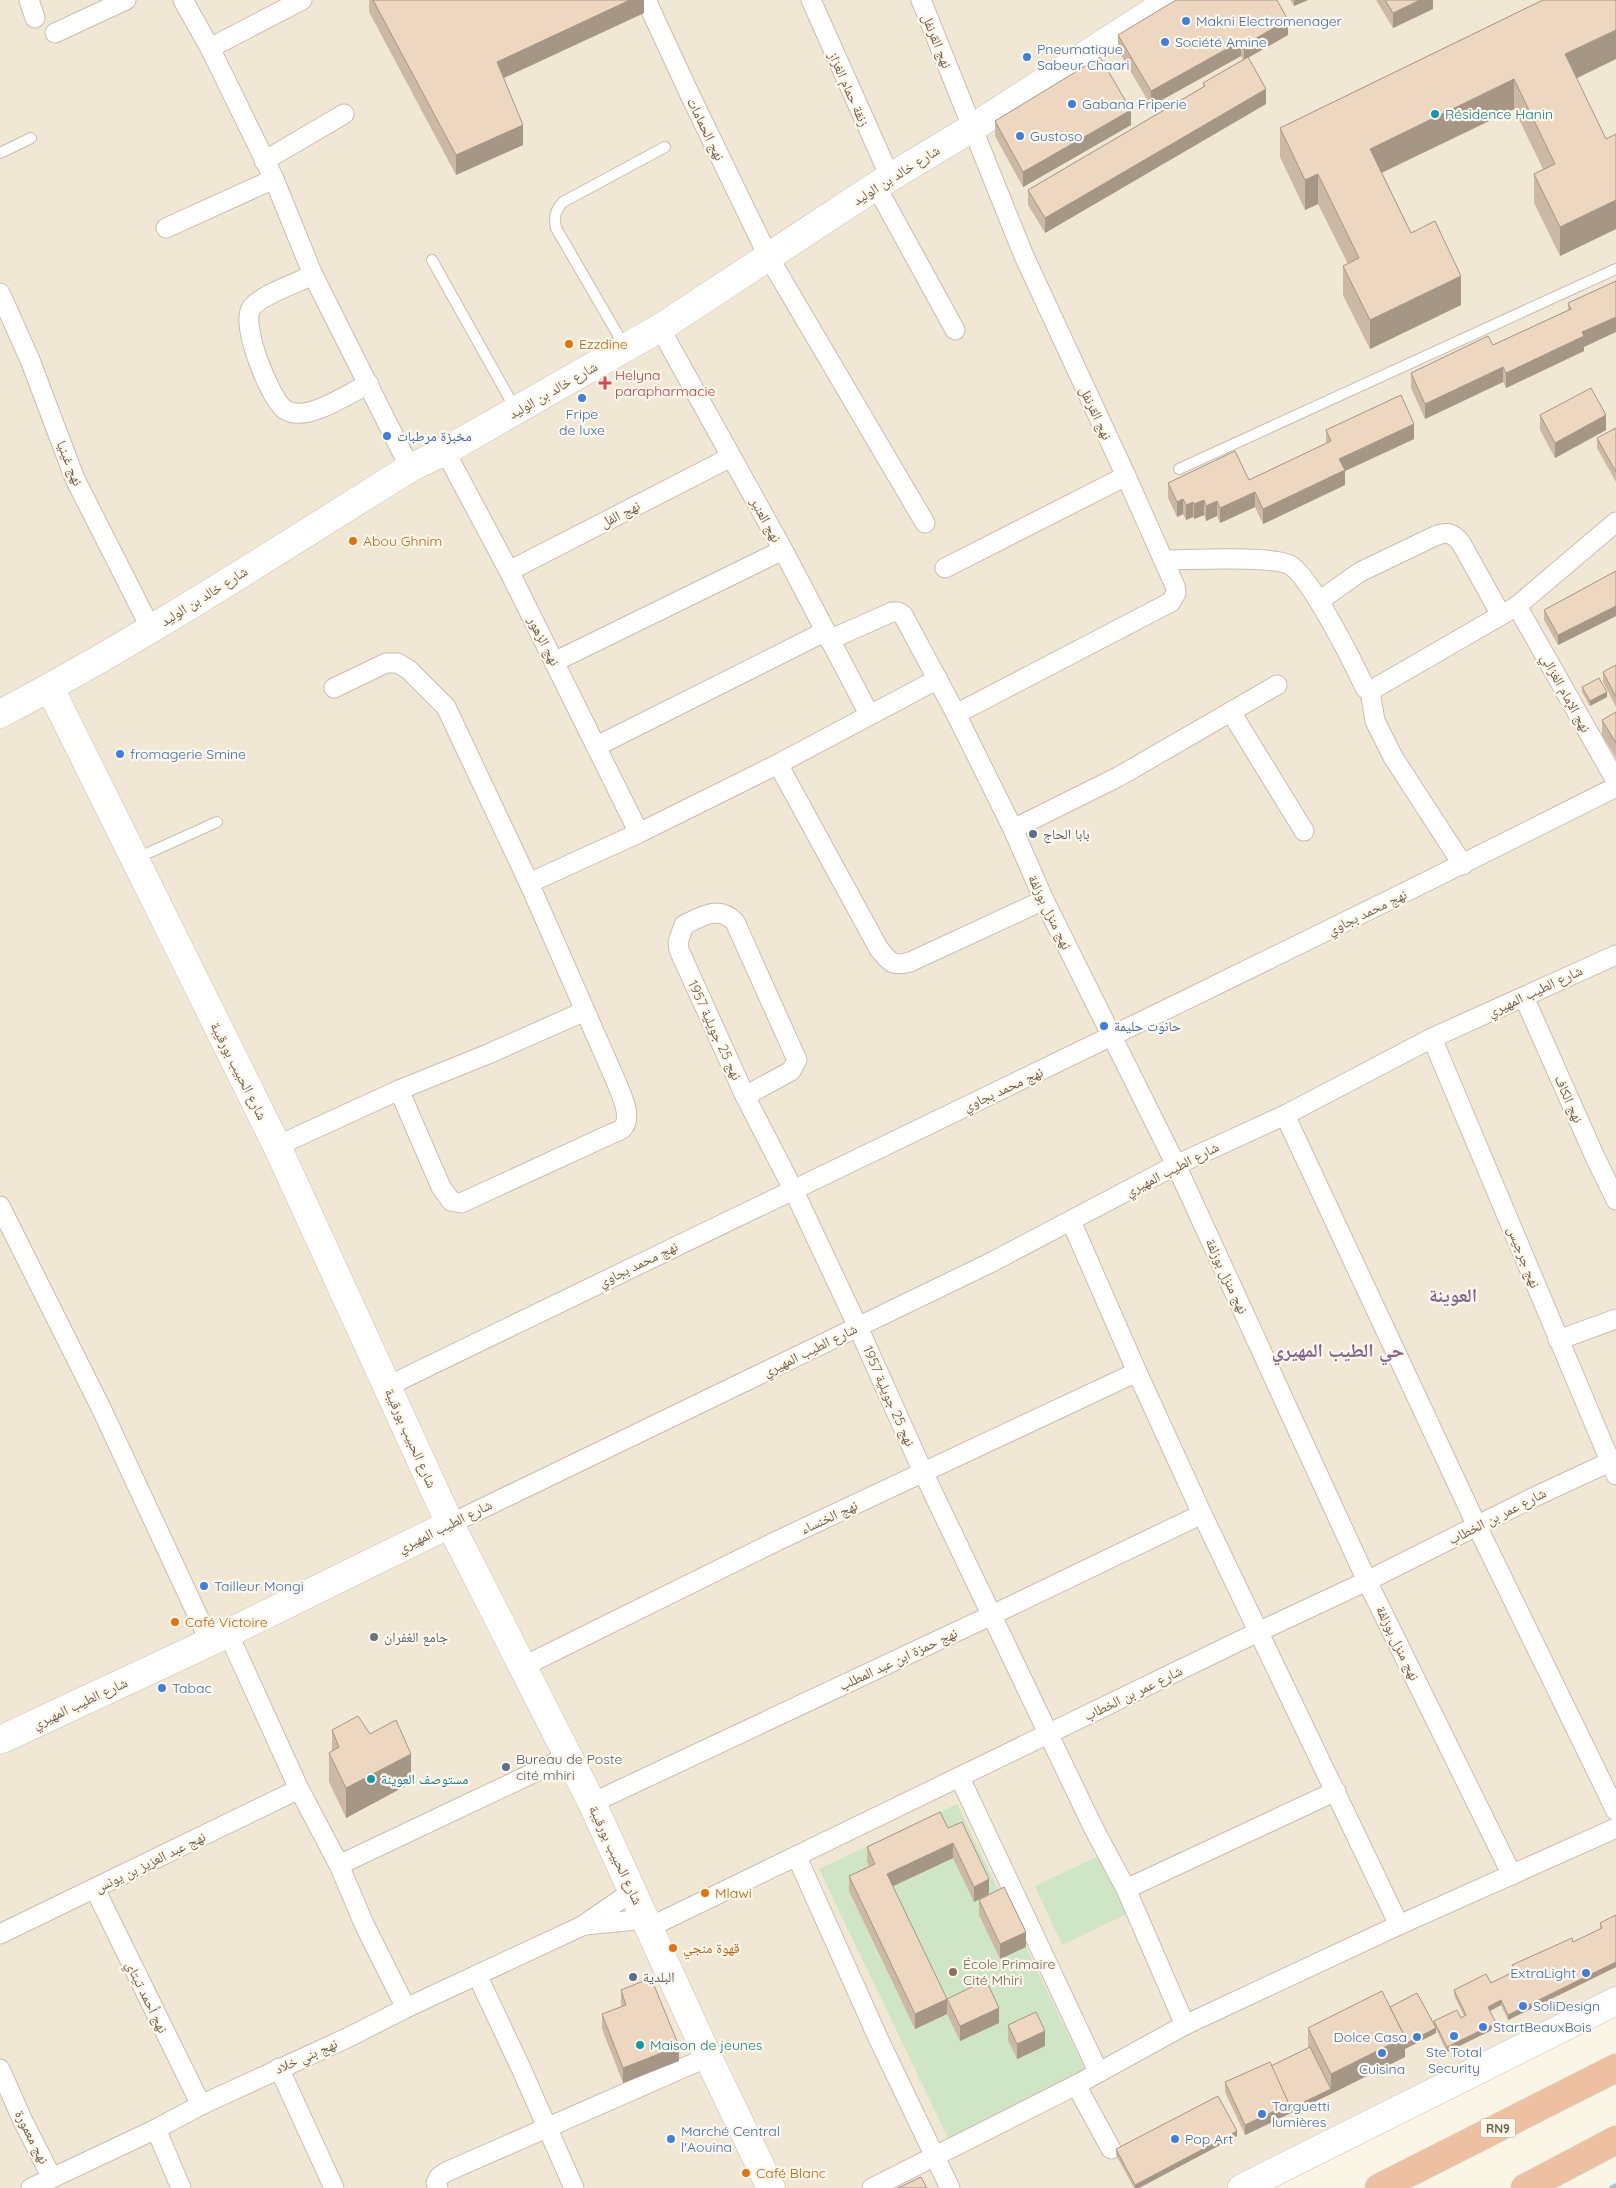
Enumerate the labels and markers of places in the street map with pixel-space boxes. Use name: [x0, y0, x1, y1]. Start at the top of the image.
place label: Makni Electromenager: [1196, 12, 1343, 30]
marker: Makni Electromenager: [1180, 15, 1192, 27]
place label: Société Amine: [1175, 33, 1267, 51]
marker: Société Amine: [1159, 36, 1171, 48]
place label: Pneumatique Sabeur Chaari: [1037, 40, 1130, 74]
marker: Pneumatique Sabeur Chaari: [1021, 51, 1033, 63]
place label: Gabana Friperie: [1082, 95, 1187, 113]
marker: Gabana Friperie: [1066, 98, 1078, 110]
place label: Résidence Hanin: [1445, 105, 1553, 123]
marker: Résidence Hanin: [1429, 108, 1441, 120]
place label: Gustoso: [1030, 127, 1082, 145]
marker: Gustoso: [1014, 130, 1026, 142]
place label: Ezzdine: [579, 335, 628, 353]
marker: Ezzdine: [563, 338, 575, 350]
place label: Helyna parapharmacie: [615, 366, 715, 400]
marker: Helyna parapharmacie: [599, 377, 611, 389]
marker: Fripe de luxe: [576, 392, 588, 404]
place label: Fripe de luxe: [559, 405, 605, 439]
place label: مخبزة مرطبات: [397, 427, 472, 445]
marker: مخبزة مرطبات: [381, 430, 393, 442]
place label: Abou Ghnim: [363, 532, 442, 550]
marker: Abou Ghnim: [347, 535, 359, 547]
place label: fromagerie Smine: [130, 745, 246, 763]
marker: fromagerie Smine: [114, 748, 126, 760]
place label: بابا الحاج: [1043, 825, 1090, 844]
marker: بابا الحاج: [1027, 828, 1039, 840]
place label: حانوت حليمة: [1114, 1017, 1181, 1035]
marker: حانوت حليمة: [1098, 1020, 1110, 1032]
place label: Tailleur Mongi: [214, 1577, 304, 1595]
marker: Tailleur Mongi: [198, 1580, 210, 1592]
place label: Café Victoire: [185, 1613, 268, 1631]
marker: Café Victoire: [169, 1616, 181, 1628]
place label: جامع الغفران: [384, 1628, 448, 1647]
marker: جامع الغفران: [368, 1631, 380, 1643]
place label: Tabac: [172, 1679, 212, 1697]
marker: Tabac: [156, 1682, 168, 1694]
place label: Bureau de Poste cité mhiri: [516, 1750, 622, 1784]
marker: Bureau de Poste cité mhiri: [500, 1761, 512, 1773]
place label: مستوصف العوينة: [381, 1770, 468, 1788]
marker: مستوصف العوينة: [365, 1773, 377, 1785]
place label: Mlawi: [715, 1884, 752, 1902]
marker: Mlawi: [699, 1887, 711, 1899]
place label: قهوة منجي: [683, 1939, 740, 1960]
marker: قهوة منجي: [667, 1942, 679, 1954]
place label: École Primaire Cité Mhiri: [963, 1955, 1056, 1989]
place label: ExtraLight: [1510, 1964, 1576, 1982]
marker: École Primaire Cité Mhiri: [947, 1966, 959, 1978]
marker: ExtraLight: [1580, 1967, 1592, 1979]
place label: البلدية: [643, 1968, 675, 1986]
marker: البلدية: [627, 1971, 639, 1983]
place label: SoliDesign: [1533, 1997, 1600, 2015]
marker: SoliDesign: [1517, 2000, 1529, 2012]
place label: StartBeauxBois: [1493, 2018, 1592, 2036]
marker: StartBeauxBois: [1477, 2021, 1489, 2033]
place label: Dolce Casa: [1334, 2028, 1407, 2046]
marker: Ste Total Security: [1448, 2030, 1460, 2042]
marker: Dolce Casa: [1411, 2031, 1423, 2043]
place label: Maison de jeunes: [650, 2036, 762, 2054]
marker: Maison de jeunes: [634, 2039, 646, 2051]
place label: Ste Total Security: [1426, 2043, 1482, 2077]
marker: Cuisina: [1376, 2047, 1388, 2059]
place label: Cuisina: [1359, 2060, 1405, 2078]
place label: Targuetti lumières: [1272, 2097, 1330, 2131]
marker: Targuetti lumières: [1256, 2108, 1268, 2120]
place label: Marché Central l'Aouina: [681, 2122, 780, 2156]
place label: Pop Art: [1185, 2130, 1233, 2148]
marker: Marché Central l'Aouina: [665, 2133, 677, 2145]
marker: Pop Art: [1169, 2133, 1181, 2145]
place label: Café Blanc: [756, 2164, 826, 2182]
marker: Café Blanc: [740, 2167, 752, 2179]

